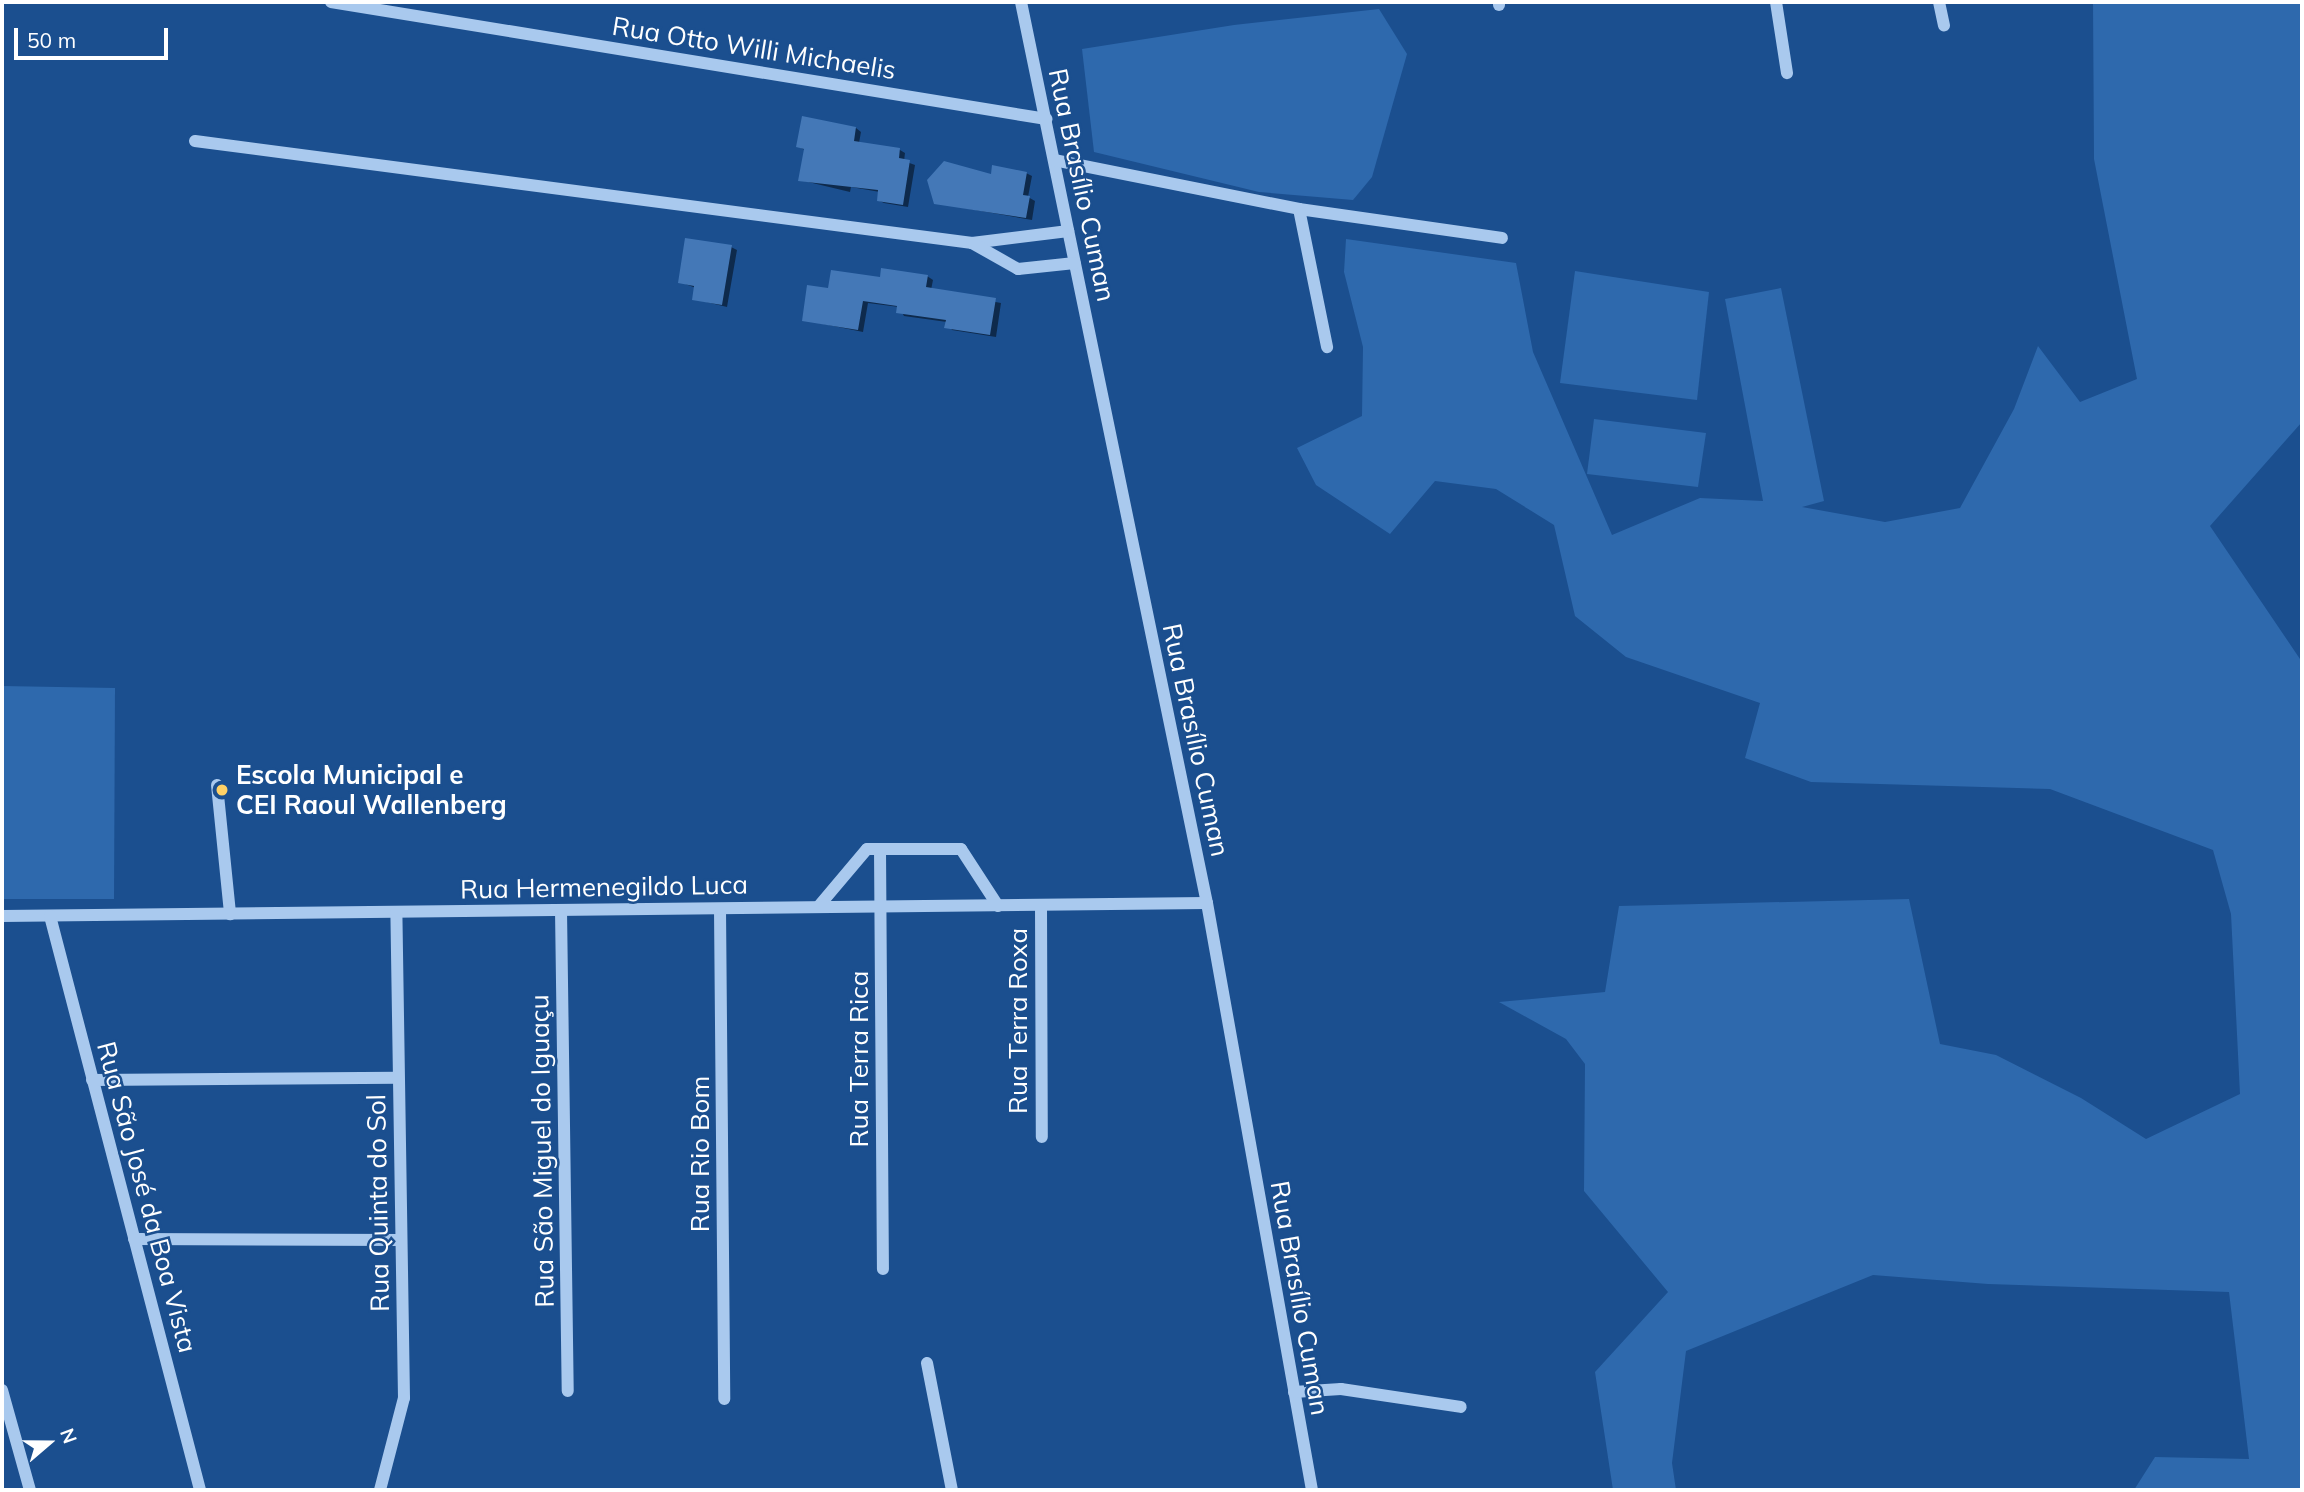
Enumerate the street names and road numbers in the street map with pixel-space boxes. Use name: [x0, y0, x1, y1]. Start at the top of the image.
street label: Rua Otto Willi Michaelis: [610, 10, 898, 86]
street label: Rua Brasílio Cuman: [1042, 66, 1122, 304]
street label: Rua Brasílio Cuman: [1156, 621, 1236, 859]
street label: Rua Hermenegildo Luca: [460, 869, 748, 905]
street label: Rua Terra Roxa: [1002, 928, 1034, 1114]
street label: Rua Terra Rica: [843, 971, 875, 1147]
street label: Rua São Miguel do Iguaçu: [524, 994, 560, 1308]
street label: Rua São José da Boa Vista: [90, 1038, 204, 1356]
street label: Rua Rio Bom: [684, 1076, 716, 1232]
street label: Rua Quinta do Sol: [361, 1094, 395, 1312]
street label: Rua Brasílio Cuman: [1264, 1178, 1336, 1418]

